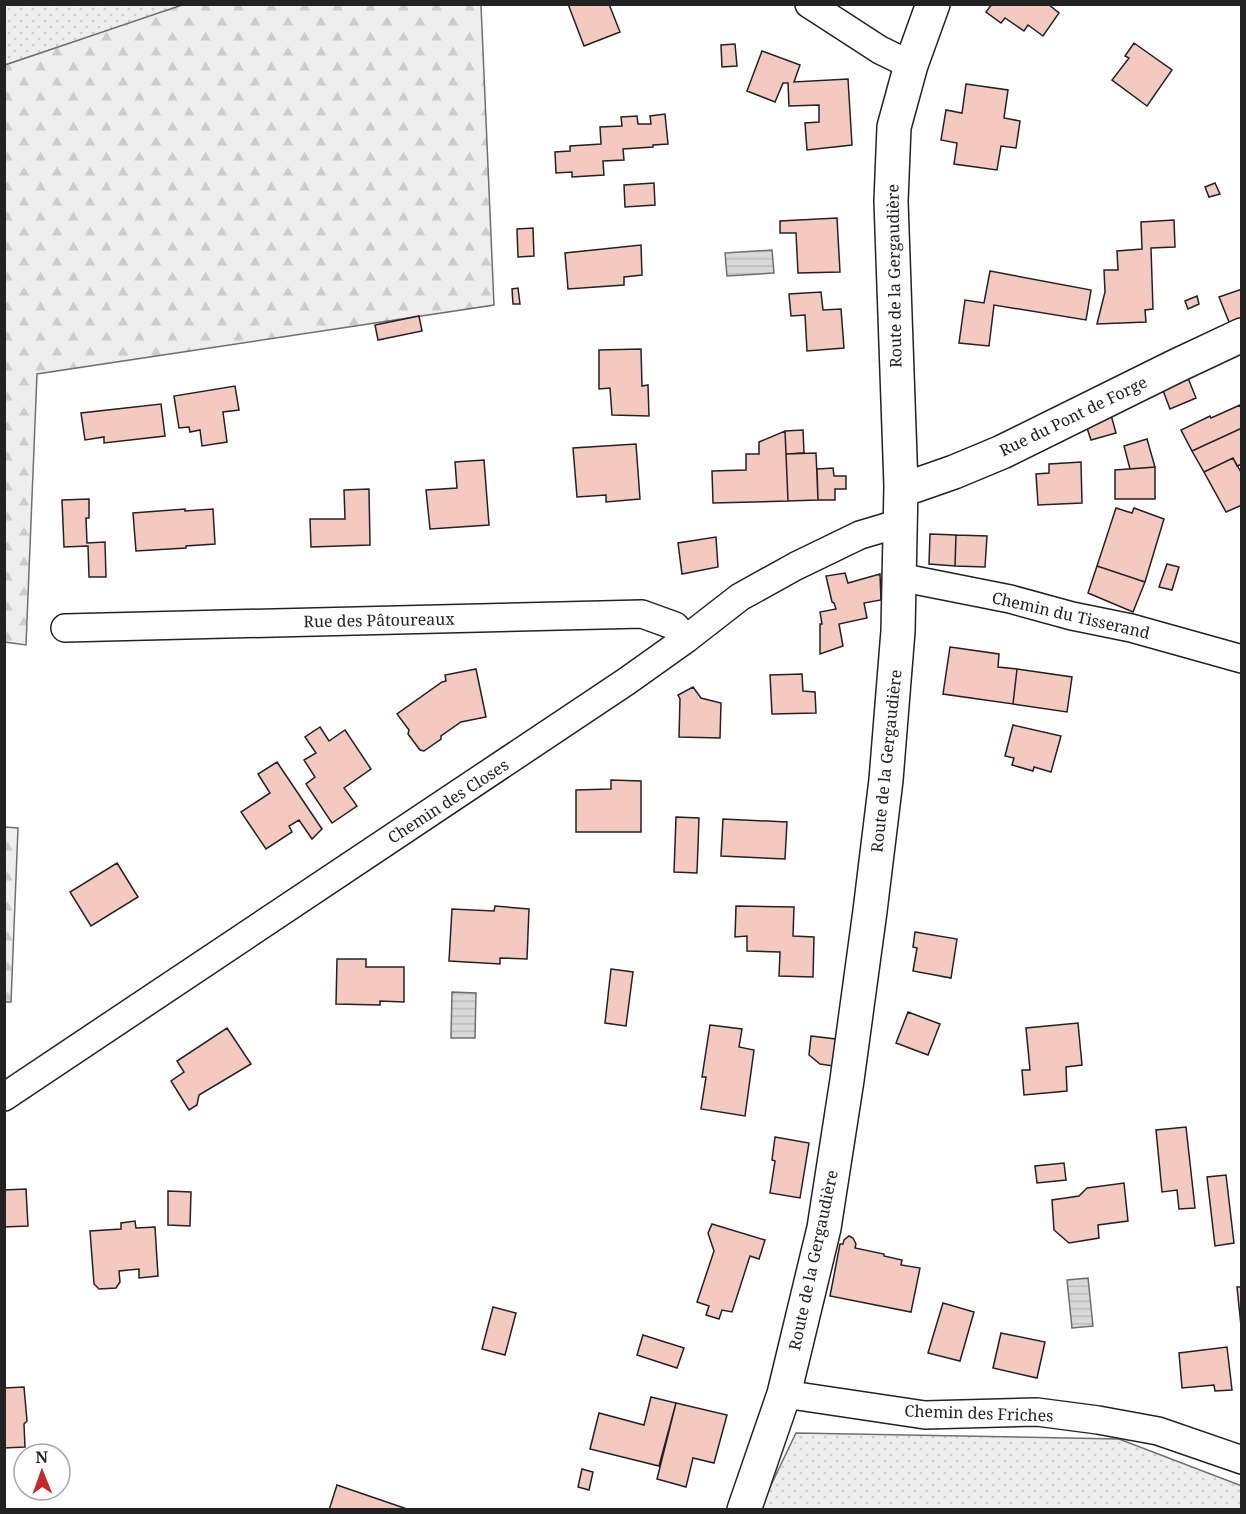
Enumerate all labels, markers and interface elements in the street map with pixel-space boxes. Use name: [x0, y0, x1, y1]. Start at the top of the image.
street label: Route de la Gergaudière: [881, 184, 907, 368]
street label: Rue du Pont de Forge: [995, 371, 1151, 461]
street label: Chemin du Tisserand: [990, 586, 1152, 644]
street label: Rue des Pâtoureaux: [303, 608, 456, 632]
street label: Route de la Gergaudière: [865, 668, 907, 854]
street label: Chemin des Closes: [383, 754, 513, 848]
street label: Route de la Gergaudière: [783, 1168, 843, 1352]
street label: Chemin des Friches: [904, 1399, 1054, 1427]
north arrow: [12, 1442, 72, 1502]
text: N: [35, 1446, 49, 1468]

